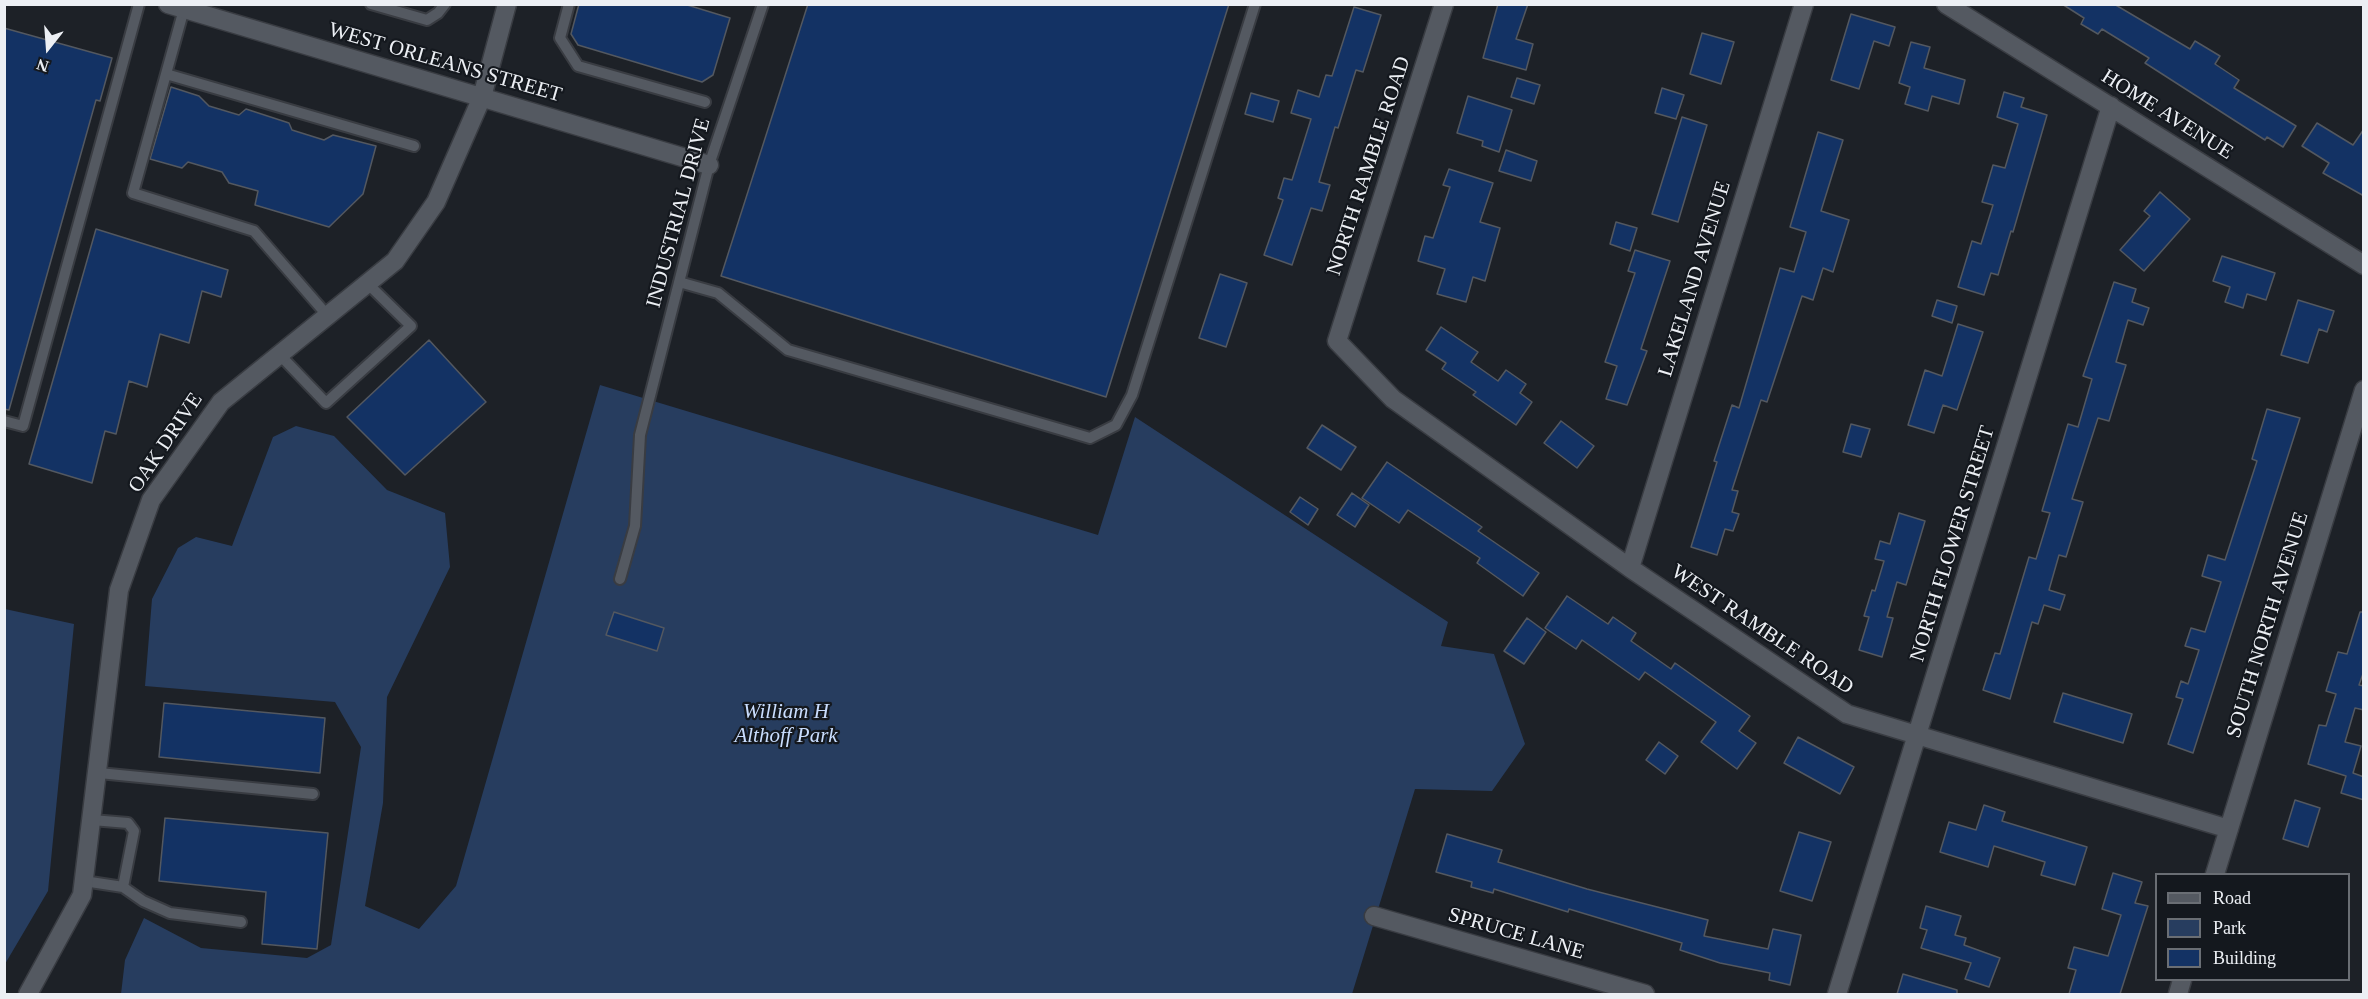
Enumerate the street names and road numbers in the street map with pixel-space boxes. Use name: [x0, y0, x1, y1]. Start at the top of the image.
street label: WEST ORLEANS STREET: [325, 18, 565, 108]
street label: NORTH RAMBLE ROAD: [1322, 53, 1416, 279]
street label: HOME AVENUE: [2096, 64, 2238, 166]
street label: INDUSTRIAL DRIVE: [642, 115, 716, 311]
street label: LAKELAND AVENUE: [1653, 178, 1737, 380]
street label: OAK DRIVE: [123, 388, 209, 498]
street label: NORTH FLOWER STREET: [1905, 423, 2001, 665]
street label: SOUTH NORTH AVENUE: [2222, 509, 2314, 741]
street label: WEST RAMBLE ROAD: [1666, 560, 1858, 700]
street label: SPRUCE LANE: [1445, 903, 1587, 965]

